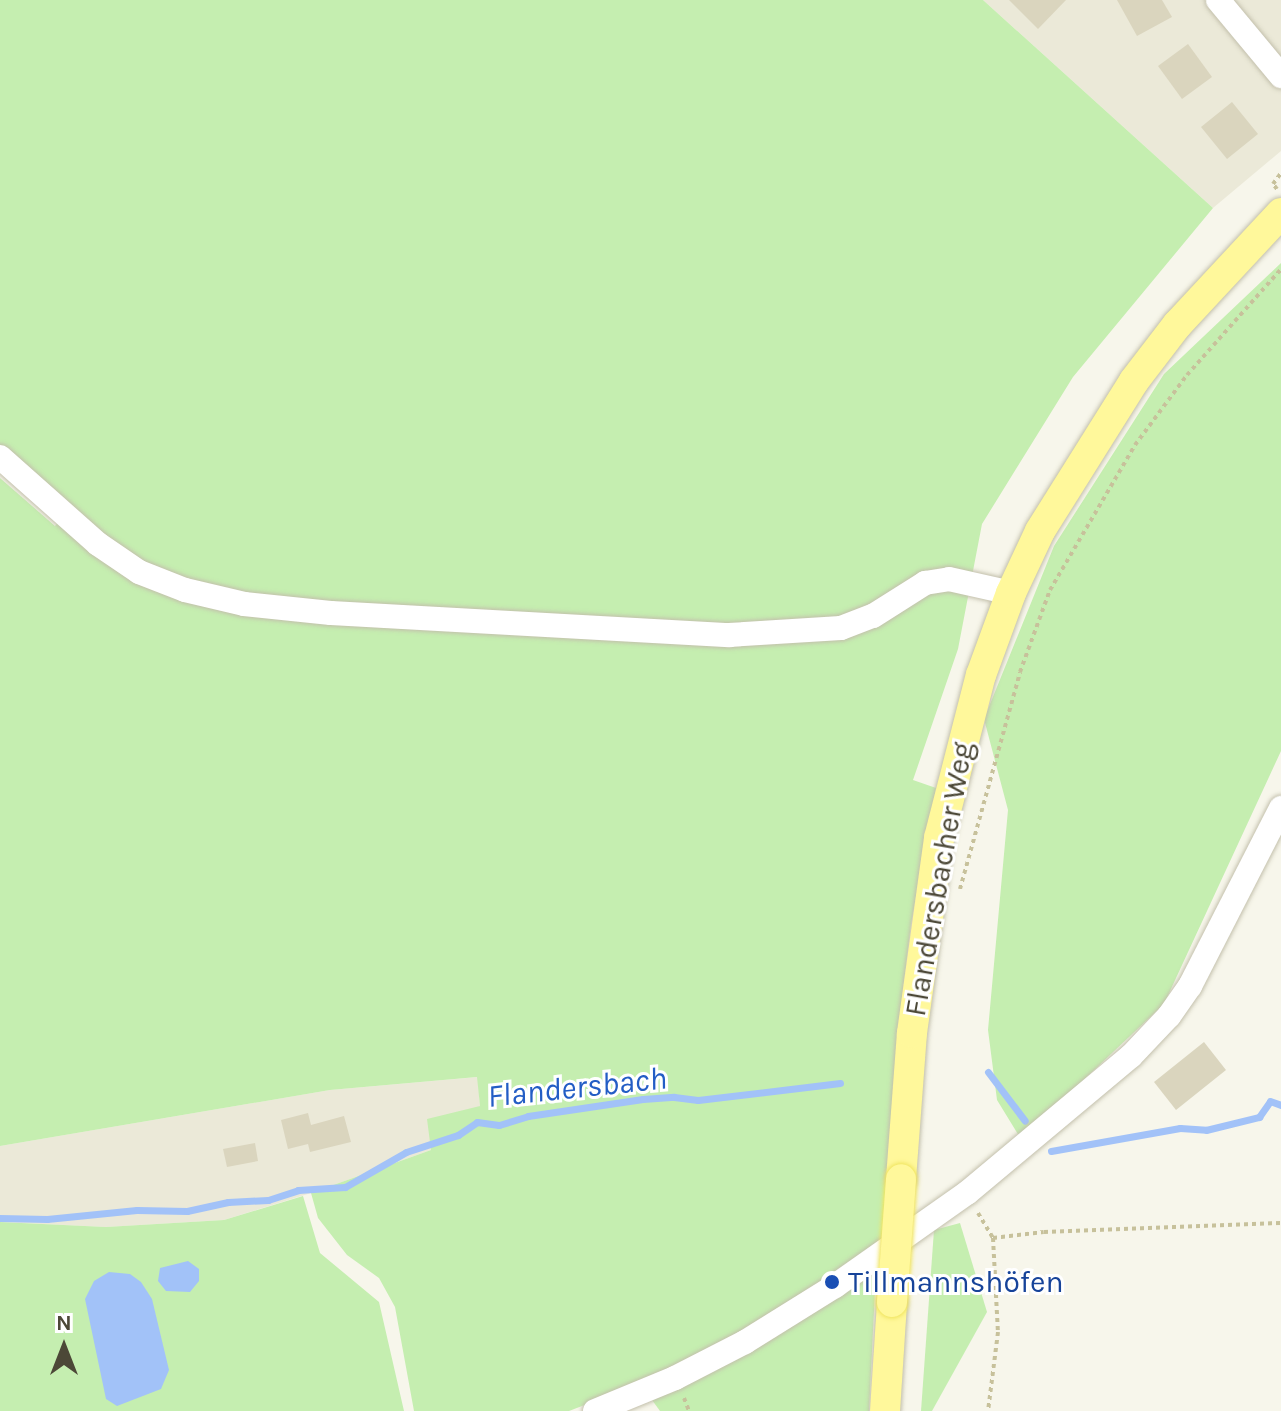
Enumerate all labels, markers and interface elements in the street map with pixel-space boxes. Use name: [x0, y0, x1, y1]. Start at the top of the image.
street label: Flandersbacher Weg: [897, 739, 981, 1019]
water label: Flandersbach: [486, 1060, 668, 1116]
place label: Tillmannshöfen: [848, 1264, 1064, 1300]
marker: Tillmannshöfen: [823, 1273, 841, 1291]
north arrow: [24, 1307, 104, 1387]
text: N: [56, 1310, 72, 1336]

